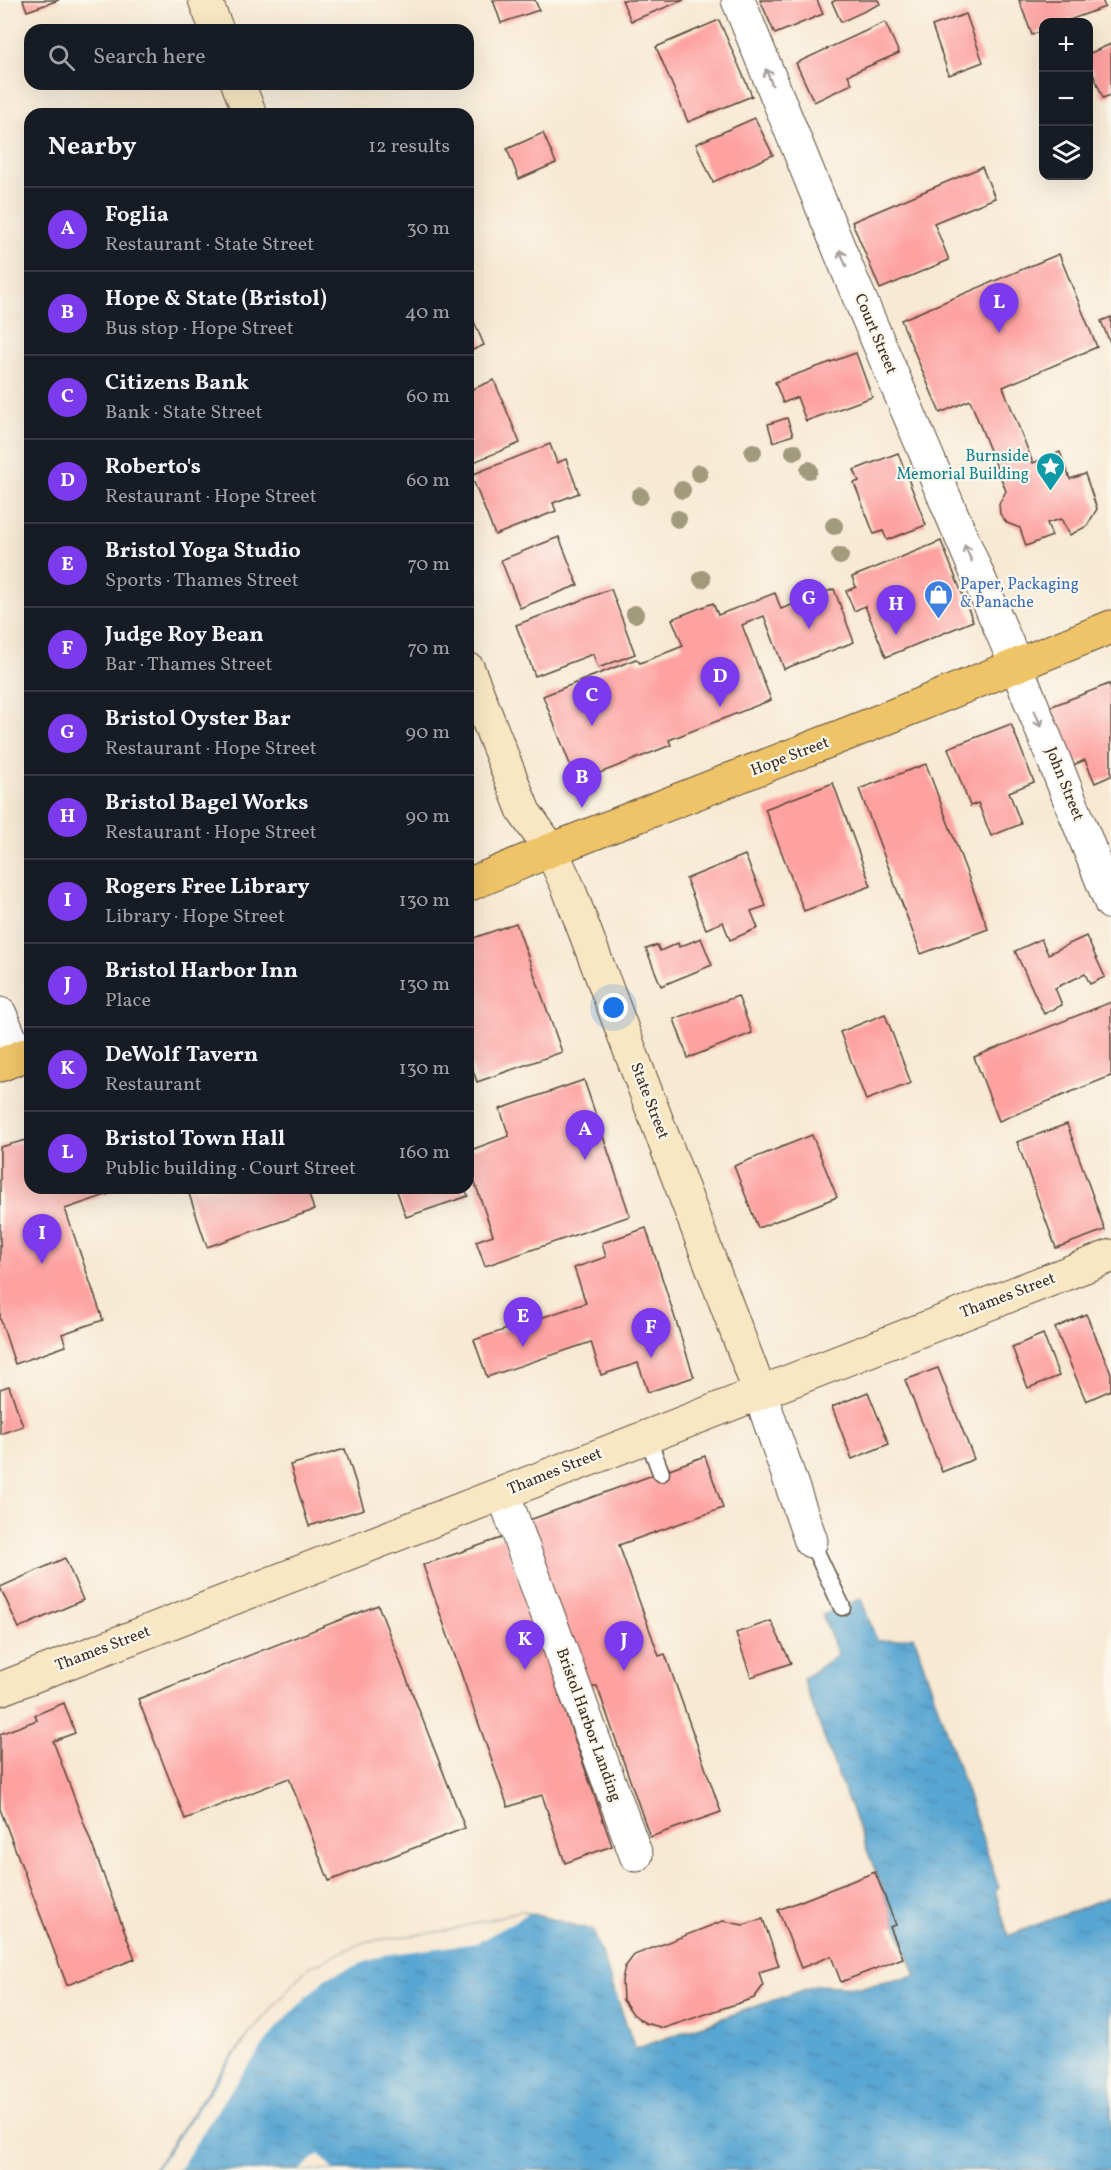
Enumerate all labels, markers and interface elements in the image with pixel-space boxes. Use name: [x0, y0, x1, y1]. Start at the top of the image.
map controls: [1039, 18, 1093, 180]
button: +: [1039, 18, 1093, 72]
search box: [24, 24, 474, 90]
icon: search: [45, 41, 78, 74]
text: Search here: [93, 42, 206, 73]
one-way arrow: [763, 68, 774, 87]
button: −: [1039, 72, 1093, 126]
button: layers: [1039, 126, 1093, 180]
text: Nearby: [48, 129, 137, 165]
text: 12 results: [368, 133, 450, 161]
text: Foglia: [105, 200, 169, 231]
text: A: [60, 215, 75, 243]
text: 30 m: [406, 215, 450, 243]
text: Restaurant · State Street: [105, 231, 314, 259]
one-way arrow: [837, 249, 848, 268]
text: Hope & State (Bristol): [105, 284, 327, 315]
pin: L: [980, 284, 1018, 333]
street label: Court Street: [848, 290, 902, 378]
text: B: [61, 299, 74, 327]
text: 40 m: [405, 299, 450, 327]
text: Bus stop · Hope Street: [105, 315, 294, 343]
text: Citizens Bank: [105, 368, 249, 399]
text: C: [61, 383, 74, 411]
text: 60 m: [406, 383, 450, 411]
text: Bank · State Street: [105, 399, 263, 427]
place label: Burnside Memorial Building: [897, 446, 1029, 486]
place icon: Burnside Memorial Building: [1034, 450, 1066, 492]
text: Roberto's: [105, 452, 201, 483]
text: D: [60, 467, 75, 495]
text: 60 m: [406, 467, 450, 495]
text: Restaurant · Hope Street: [105, 483, 317, 511]
text: Bristol Yoga Studio: [105, 536, 301, 567]
one-way arrow: [962, 544, 973, 563]
text: E: [61, 551, 74, 579]
text: 70 m: [407, 551, 450, 579]
text: Sports · Thames Street: [105, 567, 299, 595]
place label: Paper, Packaging & Panache: [960, 574, 1079, 614]
shop icon: Paper, Packaging & Panache: [923, 578, 955, 620]
pin: G: [790, 580, 828, 629]
pin: H: [876, 586, 916, 635]
text: Judge Roy Bean: [105, 620, 264, 651]
text: F: [62, 635, 73, 663]
text: 70 m: [407, 635, 450, 663]
text: Bar · Thames Street: [105, 651, 272, 679]
pin: D: [700, 658, 740, 707]
pin: C: [572, 676, 612, 726]
text: Bristol Oyster Bar: [105, 704, 291, 735]
one-way arrow: [1033, 709, 1044, 728]
text: G: [60, 719, 75, 747]
text: 90 m: [406, 719, 450, 747]
street label: Hope Street: [748, 732, 833, 782]
text: Restaurant · Hope Street: [105, 735, 317, 763]
street label: John Street: [1039, 744, 1089, 825]
pin: B: [562, 758, 602, 808]
text: Bristol Bagel Works: [105, 788, 309, 819]
text: H: [60, 803, 75, 831]
text: 90 m: [406, 803, 450, 831]
text: Restaurant · Hope Street: [105, 819, 317, 847]
text: Rogers Free Library: [105, 872, 310, 903]
text: I: [64, 887, 71, 915]
text: 130 m: [399, 887, 450, 915]
text: Library · Hope Street: [105, 903, 285, 931]
text: Bristol Harbor Inn: [105, 956, 298, 987]
text: J: [64, 971, 71, 999]
text: 130 m: [399, 971, 450, 999]
text: Place: [105, 987, 151, 1015]
your location: [599, 993, 628, 1022]
text: DeWolf Tavern: [105, 1040, 258, 1071]
text: K: [60, 1055, 75, 1083]
text: 130 m: [399, 1055, 450, 1083]
street label: State Street: [624, 1060, 674, 1143]
text: Restaurant: [105, 1071, 202, 1099]
pin: A: [566, 1110, 604, 1160]
text: Bristol Town Hall: [105, 1124, 285, 1155]
text: L: [61, 1139, 74, 1167]
text: 160 m: [398, 1139, 450, 1167]
text: Public building · Court Street: [105, 1155, 356, 1183]
pin: I: [22, 1214, 62, 1264]
street label: Thames Street: [957, 1268, 1059, 1324]
pin: E: [504, 1298, 542, 1347]
pin: F: [632, 1308, 670, 1358]
street label: Thames Street: [504, 1443, 606, 1501]
pin: K: [506, 1620, 544, 1670]
street label: Thames Street: [52, 1621, 154, 1677]
pin: J: [604, 1622, 644, 1671]
street label: Bristol Harbor Landing: [550, 1645, 626, 1805]

